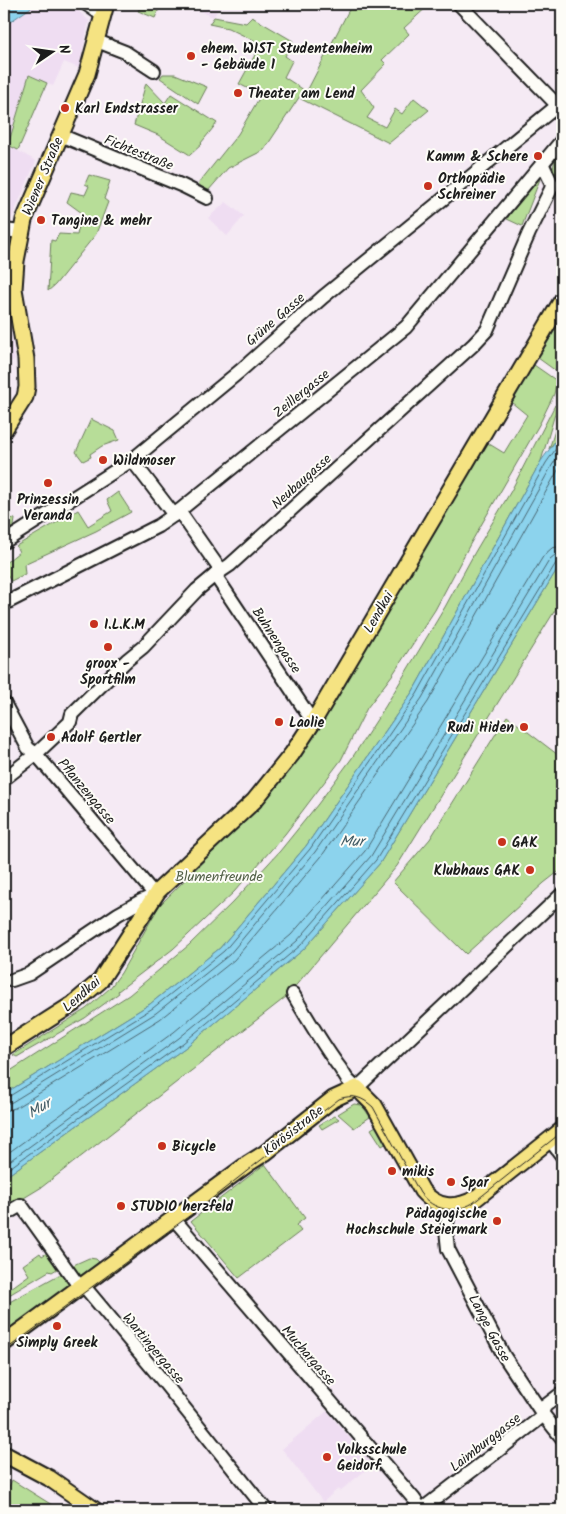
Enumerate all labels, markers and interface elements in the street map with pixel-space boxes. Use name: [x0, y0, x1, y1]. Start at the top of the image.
north arrow: [28, 28, 78, 78]
place label: ehem. WIST Studentenheim - Gebäude 1: [201, 38, 373, 76]
text: N: [52, 43, 75, 56]
marker: ehem. WIST Studentenheim - Gebäude 1: [185, 50, 197, 62]
place label: Theater am Lend: [248, 83, 355, 105]
marker: Theater am Lend: [232, 87, 244, 99]
place label: Karl Endstrasser: [75, 98, 179, 120]
marker: Karl Endstrasser: [59, 102, 71, 114]
street label: Fichtestraße: [101, 129, 177, 177]
street label: Wiener Straße: [17, 133, 70, 219]
place label: Kamm & Schere: [427, 146, 528, 168]
marker: Kamm & Schere: [532, 150, 544, 162]
place label: Orthopädie Schreiner: [438, 168, 505, 206]
marker: Orthopädie Schreiner: [422, 180, 434, 192]
place label: Tangine & mehr: [51, 210, 152, 232]
marker: Tangine & mehr: [35, 214, 47, 226]
street label: Grüne Gasse: [241, 287, 311, 352]
street label: Zeillergasse: [268, 364, 335, 424]
street label: Neubaugasse: [267, 448, 337, 515]
place label: Wildmoser: [113, 450, 176, 472]
marker: Wildmoser: [97, 454, 109, 466]
marker: Prinzessin Veranda: [42, 477, 54, 489]
place label: Prinzessin Veranda: [17, 489, 79, 527]
street label: Lendkai: [358, 587, 400, 637]
street label: Buhnengasse: [246, 603, 307, 679]
place label: I.L.K.M: [104, 614, 145, 636]
marker: I.L.K.M: [88, 618, 100, 630]
marker: groox - Sportfilm: [102, 641, 114, 653]
place label: groox - Sportfilm: [80, 653, 136, 691]
place label: Laolie: [289, 712, 325, 734]
marker: Laolie: [273, 716, 285, 728]
place label: Rudi Hiden: [447, 717, 514, 739]
marker: Rudi Hiden: [518, 721, 530, 733]
place label: Adolf Gertler: [61, 727, 142, 749]
marker: Adolf Gertler: [45, 731, 57, 743]
street label: Pflanzengasse: [52, 754, 121, 830]
water label: Mur: [340, 830, 367, 854]
place label: GAK: [512, 832, 538, 854]
marker: GAK: [496, 836, 508, 848]
place label: Klubhaus GAK: [434, 860, 521, 882]
marker: Klubhaus GAK: [524, 864, 536, 876]
park label: Blumenfreunde: [175, 866, 264, 888]
street label: Lendkai: [58, 971, 106, 1018]
water label: Mur: [23, 1091, 59, 1125]
street label: Körösistraße: [258, 1100, 329, 1162]
place label: Bicycle: [172, 1136, 216, 1158]
marker: Bicycle: [156, 1140, 168, 1152]
place label: mikis: [402, 1161, 435, 1183]
marker: mikis: [386, 1165, 398, 1177]
place label: Spar: [461, 1172, 489, 1194]
marker: Spar: [445, 1176, 457, 1188]
place label: STUDIO herzfeld: [131, 1196, 234, 1218]
marker: STUDIO herzfeld: [115, 1200, 127, 1212]
place label: Pädagogische Hochschule Steiermark: [346, 1203, 488, 1241]
marker: Pädagogische Hochschule Steiermark: [491, 1215, 503, 1227]
street label: Lange Gasse: [462, 1291, 516, 1367]
street label: Wartingergasse: [117, 1308, 190, 1390]
marker: Simply Greek: [51, 1320, 63, 1332]
street label: Muchargasse: [276, 1320, 341, 1391]
place label: Simply Greek: [17, 1332, 98, 1354]
street label: Laimburggasse: [445, 1407, 527, 1478]
place label: Volksschule Geidorf: [337, 1439, 407, 1477]
marker: Volksschule Geidorf: [321, 1451, 333, 1463]

